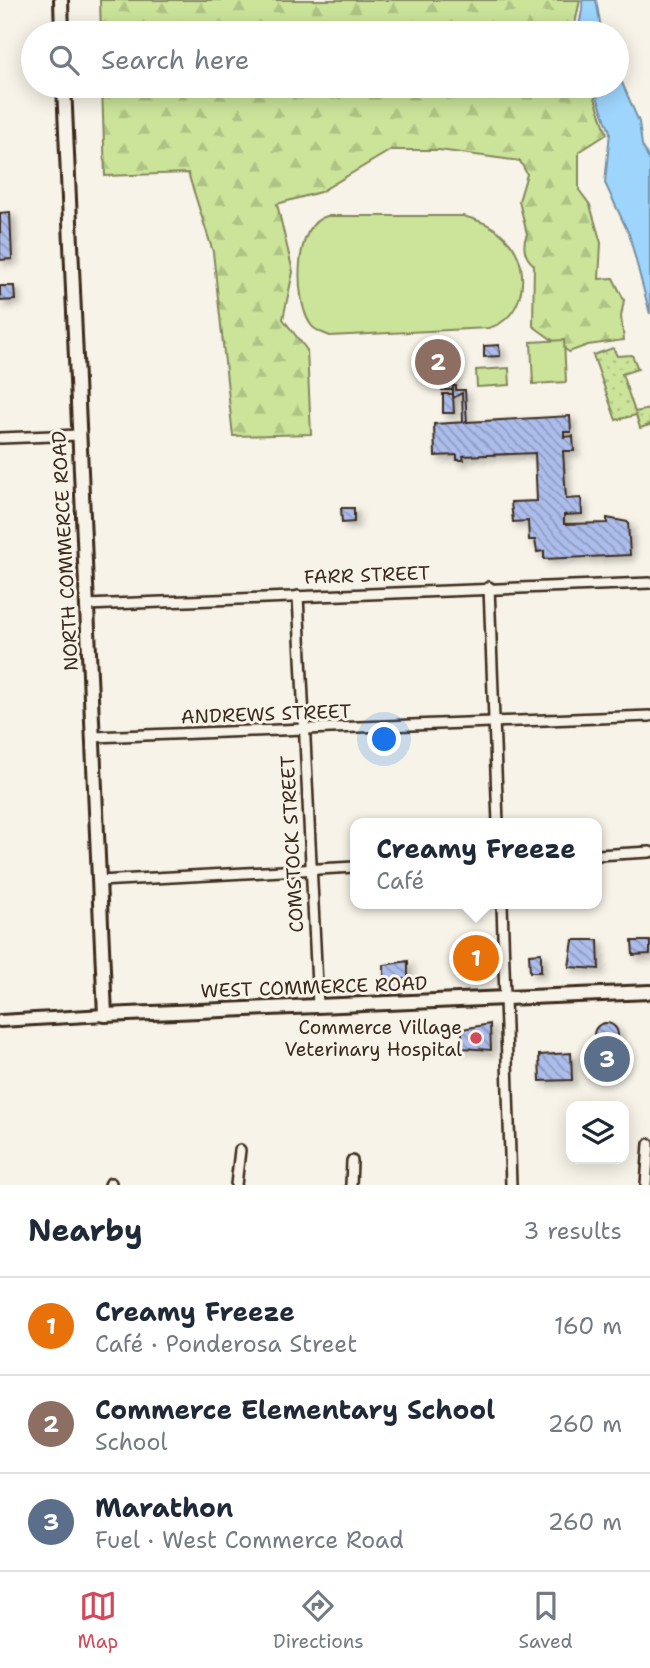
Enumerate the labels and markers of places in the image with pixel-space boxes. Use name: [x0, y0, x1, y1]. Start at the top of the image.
pin: 2: [415, 336, 461, 388]
pin: 1: [453, 932, 499, 984]
place label: Commerce Village Veterinary Hospital: [284, 1015, 462, 1062]
marker: Commerce Village Veterinary Hospital: [468, 1030, 484, 1046]
pin: 3: [584, 1033, 630, 1085]

